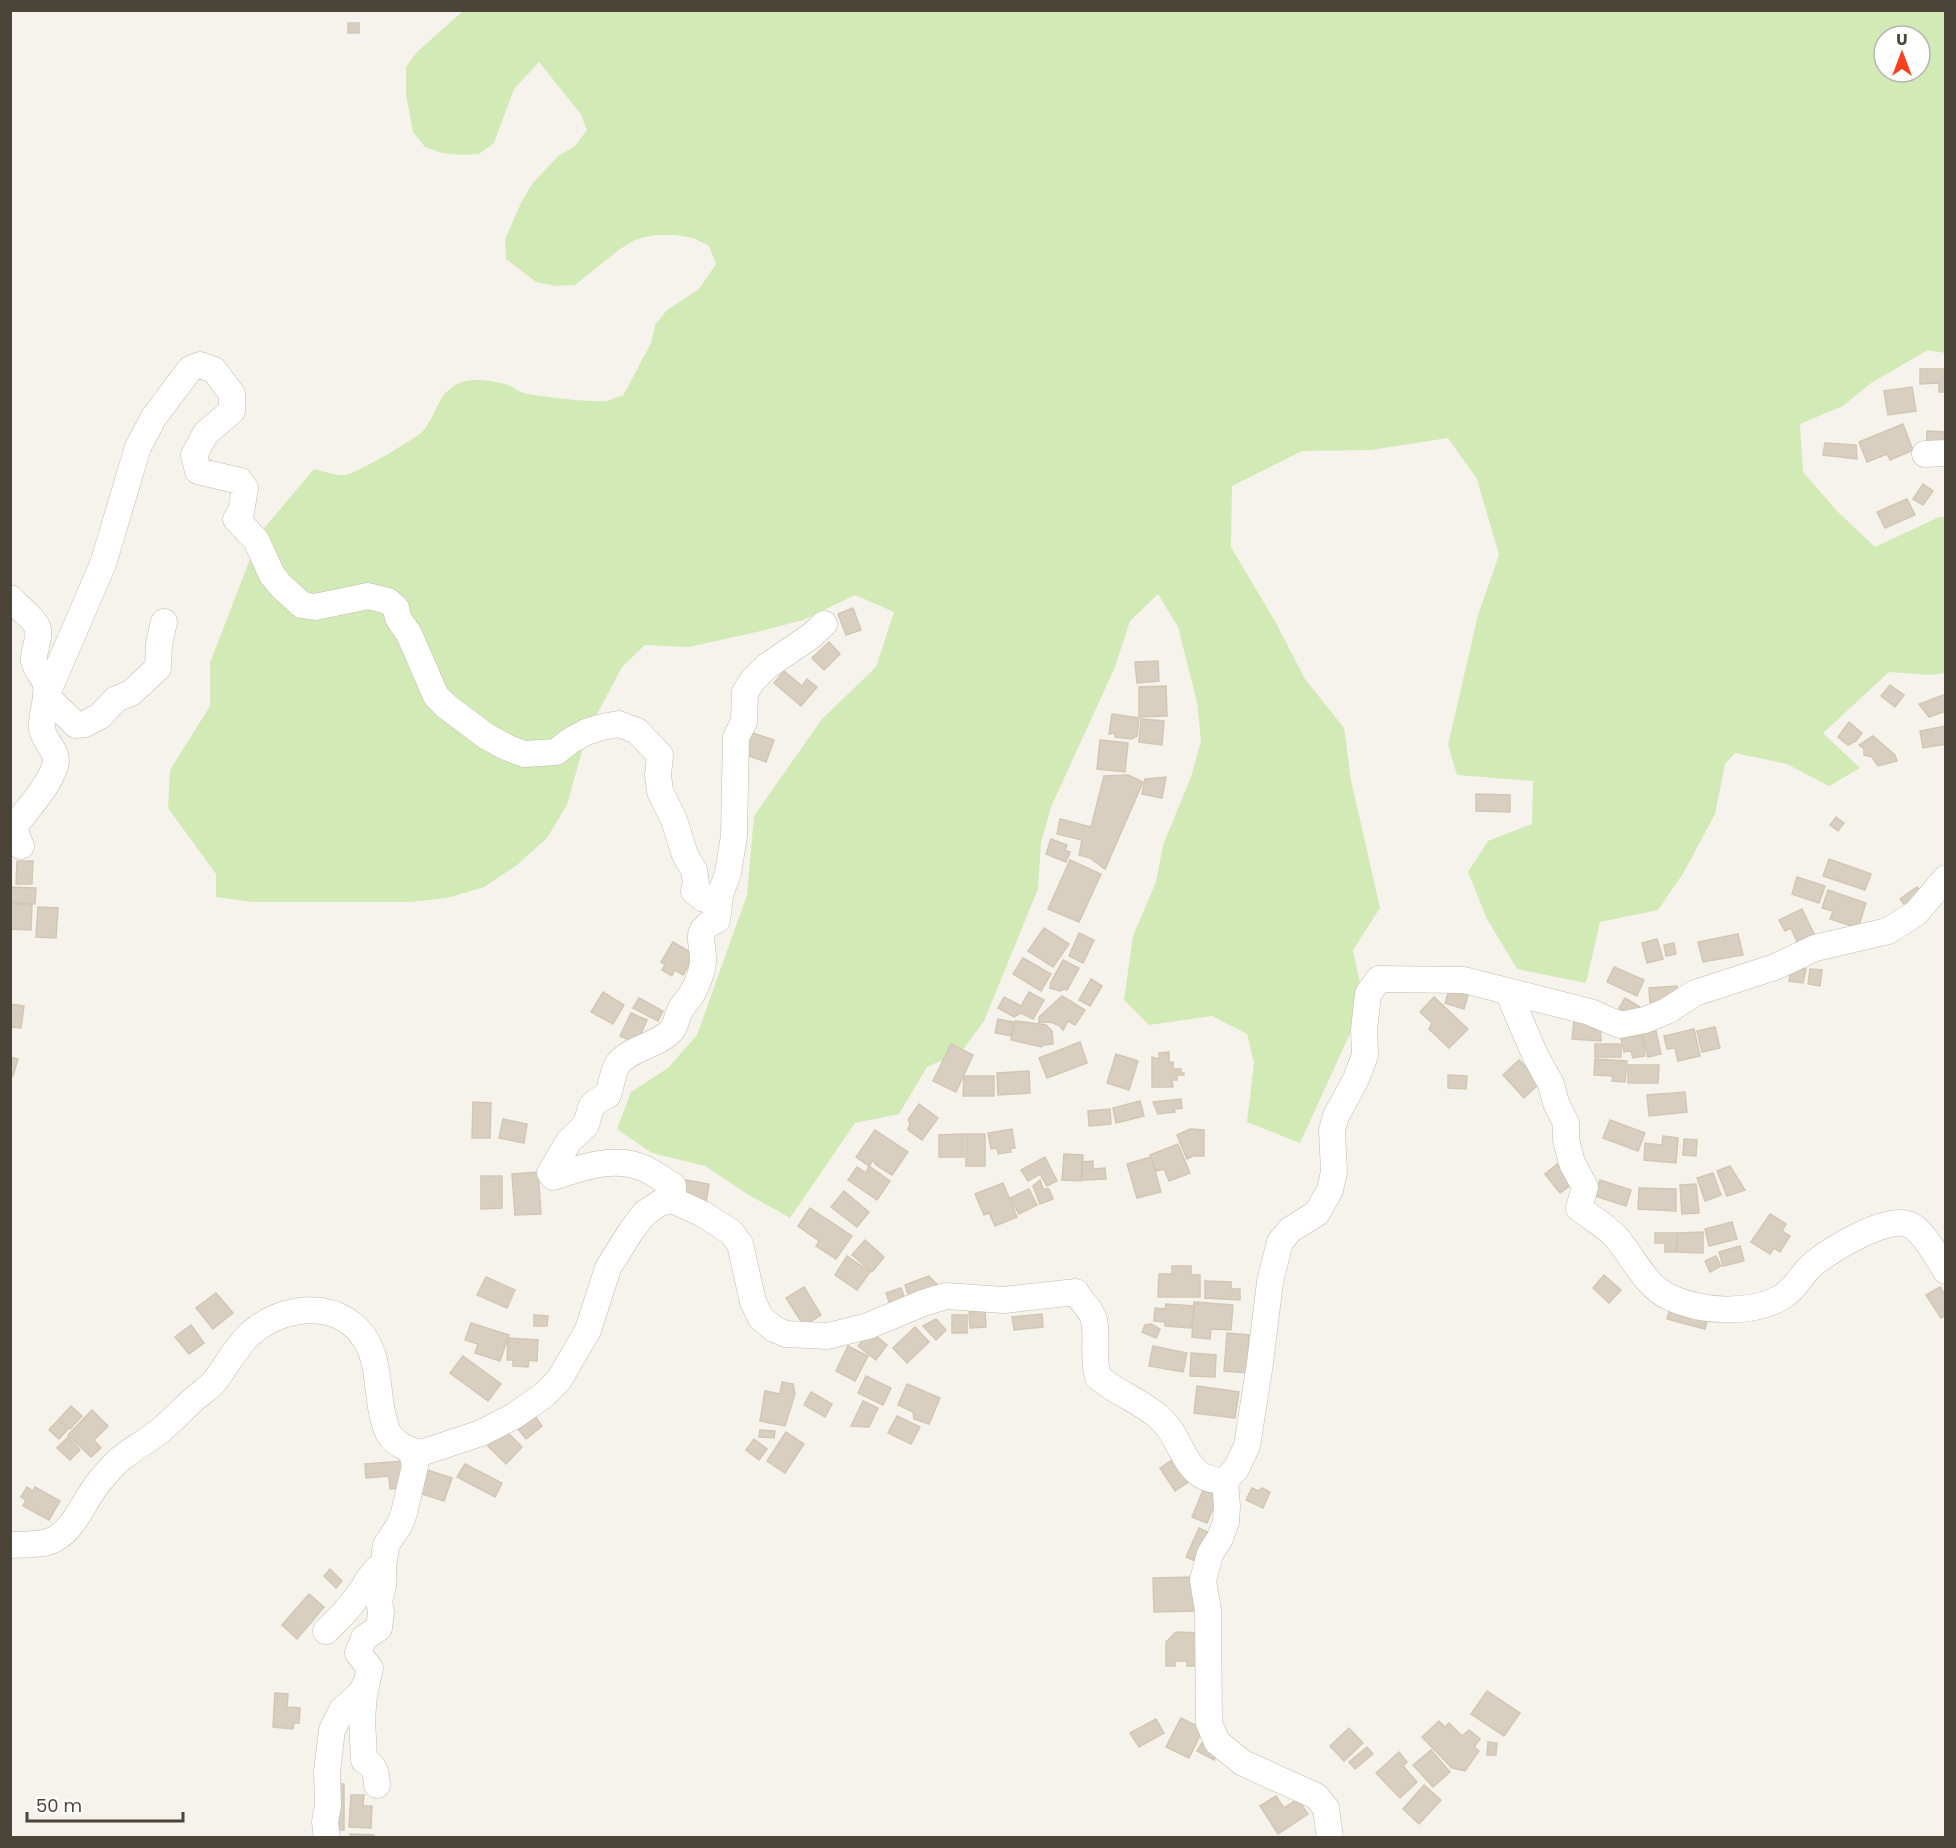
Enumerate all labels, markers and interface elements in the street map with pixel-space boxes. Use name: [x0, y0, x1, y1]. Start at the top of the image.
north arrow: [1872, 24, 1932, 84]
text: U: [1896, 28, 1908, 51]
scale bar: [27, 1785, 183, 1823]
text: 50 m: [36, 1793, 82, 1818]

